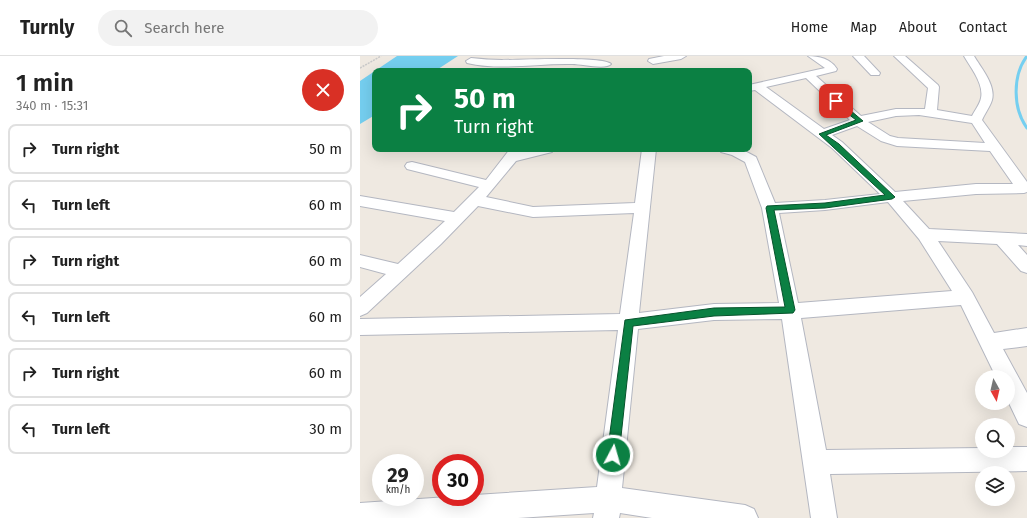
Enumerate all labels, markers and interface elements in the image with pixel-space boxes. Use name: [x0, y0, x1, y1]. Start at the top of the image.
search box: [98, 10, 378, 46]
text: Turnly: [20, 16, 74, 39]
icon: search: [112, 17, 134, 39]
text: Search here: [144, 19, 224, 37]
text: Home: [791, 19, 828, 36]
text: Map: [850, 19, 877, 36]
text: About: [899, 19, 937, 36]
text: Contact: [959, 19, 1007, 36]
text: 1 min: [16, 69, 74, 97]
button: close: [302, 69, 344, 111]
text: 50 m: [454, 82, 516, 115]
icon: right: [388, 84, 440, 136]
pin: [819, 84, 853, 118]
icon: arrive: [825, 90, 847, 112]
text: 340 m · 15:31: [16, 98, 88, 113]
text: Turn right: [454, 116, 534, 138]
icon: right: [18, 138, 40, 160]
text: Turn right: [52, 140, 119, 158]
text: 50 m: [309, 140, 342, 158]
icon: left: [18, 194, 40, 216]
text: Turn left: [52, 196, 110, 214]
text: 60 m: [309, 196, 342, 214]
icon: right: [18, 250, 40, 272]
text: Turn right: [52, 252, 119, 270]
text: 60 m: [309, 252, 342, 270]
icon: left: [18, 306, 40, 328]
text: Turn left: [52, 308, 110, 326]
text: 60 m: [309, 308, 342, 326]
icon: right: [18, 362, 40, 384]
text: Turn right: [52, 364, 119, 382]
text: 60 m: [309, 364, 342, 382]
north arrow: [975, 370, 1015, 410]
map controls: [975, 370, 1015, 506]
icon: left: [18, 418, 40, 440]
button: search: [975, 418, 1015, 458]
text: Turn left: [52, 420, 110, 438]
text: 30 m: [309, 420, 342, 438]
position arrow: [592, 434, 634, 476]
speed limit sign: 30: [432, 454, 484, 506]
text: 29: [387, 463, 409, 487]
button: layers: [975, 466, 1015, 506]
text: km/h: [386, 484, 410, 496]

